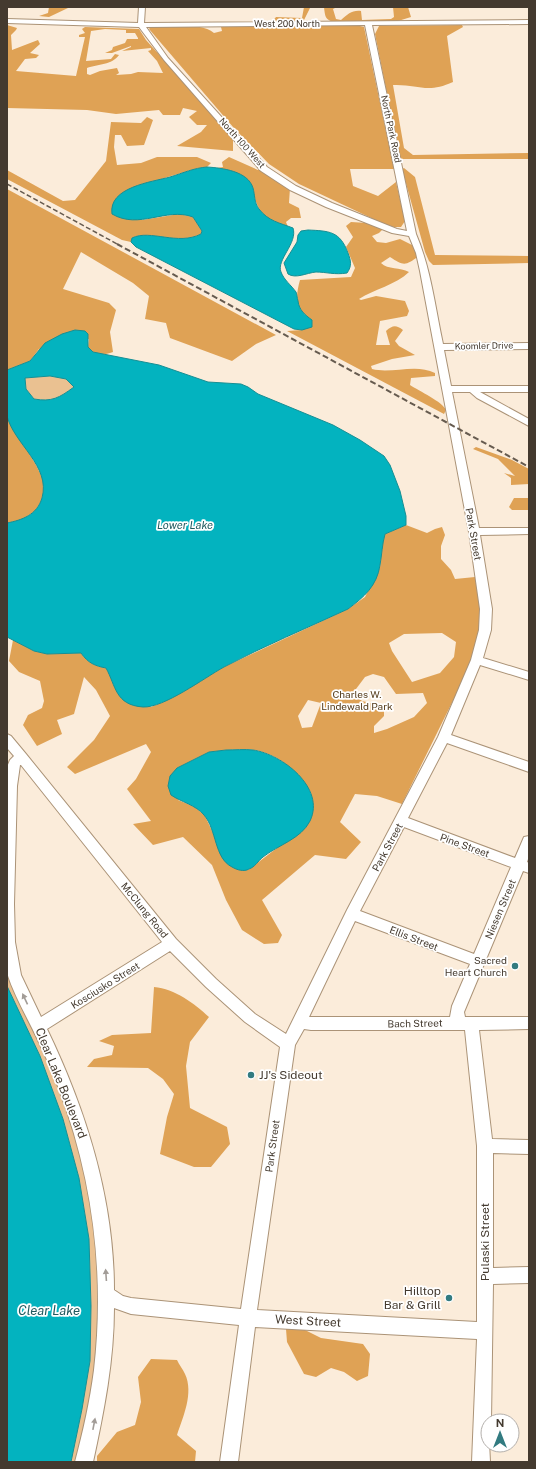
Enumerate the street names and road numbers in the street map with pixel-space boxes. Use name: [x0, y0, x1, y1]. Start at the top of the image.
street label: West 200 North: [254, 18, 320, 29]
street label: North Park Road: [379, 94, 404, 164]
street label: North 100 West: [217, 115, 268, 170]
street label: Koomler Drive: [455, 339, 513, 352]
street label: Park Street: [463, 507, 485, 561]
street label: Park Street: [369, 821, 405, 873]
street label: Pine Street: [439, 830, 492, 860]
street label: Niesen Street: [482, 877, 518, 941]
street label: McClung Road: [119, 880, 171, 940]
street label: Ellis Street: [388, 923, 440, 953]
street label: Kosciusko Street: [69, 959, 142, 1011]
street label: Bach Street: [387, 1017, 443, 1029]
street label: Clear Lake Boulevard: [32, 1026, 90, 1140]
street label: Park Street: [262, 1119, 282, 1173]
street label: Pulaski Street: [478, 1202, 492, 1281]
street label: West Street: [275, 1312, 342, 1330]

